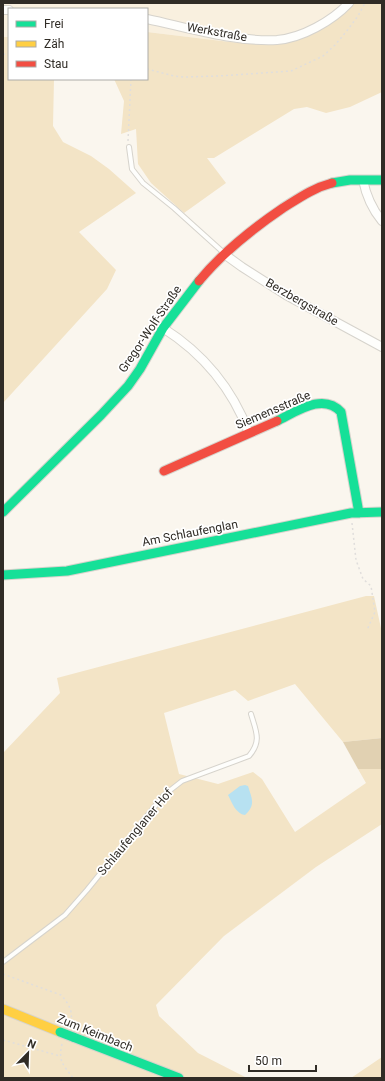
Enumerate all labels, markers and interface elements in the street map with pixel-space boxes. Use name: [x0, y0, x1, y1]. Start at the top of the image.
legend: [8, 8, 148, 80]
text: Frei: [44, 17, 64, 31]
street label: Werkstraße: [186, 20, 248, 44]
text: Zäh: [44, 37, 64, 51]
text: Stau: [44, 57, 68, 71]
street label: Berzbergstraße: [263, 276, 341, 328]
street label: Gregor-Wolf-Straße: [116, 283, 184, 375]
street label: Siemensstraße: [233, 388, 313, 432]
street label: Am Schlaufenglan: [141, 517, 239, 549]
street label: Schlaufenglaner Hof: [95, 785, 176, 878]
street label: Zum Keimbach: [55, 1011, 135, 1055]
north arrow: [8, 1033, 48, 1073]
text: N: [26, 1037, 38, 1052]
scale bar: [249, 1047, 316, 1073]
text: 50 m: [255, 1054, 282, 1068]

